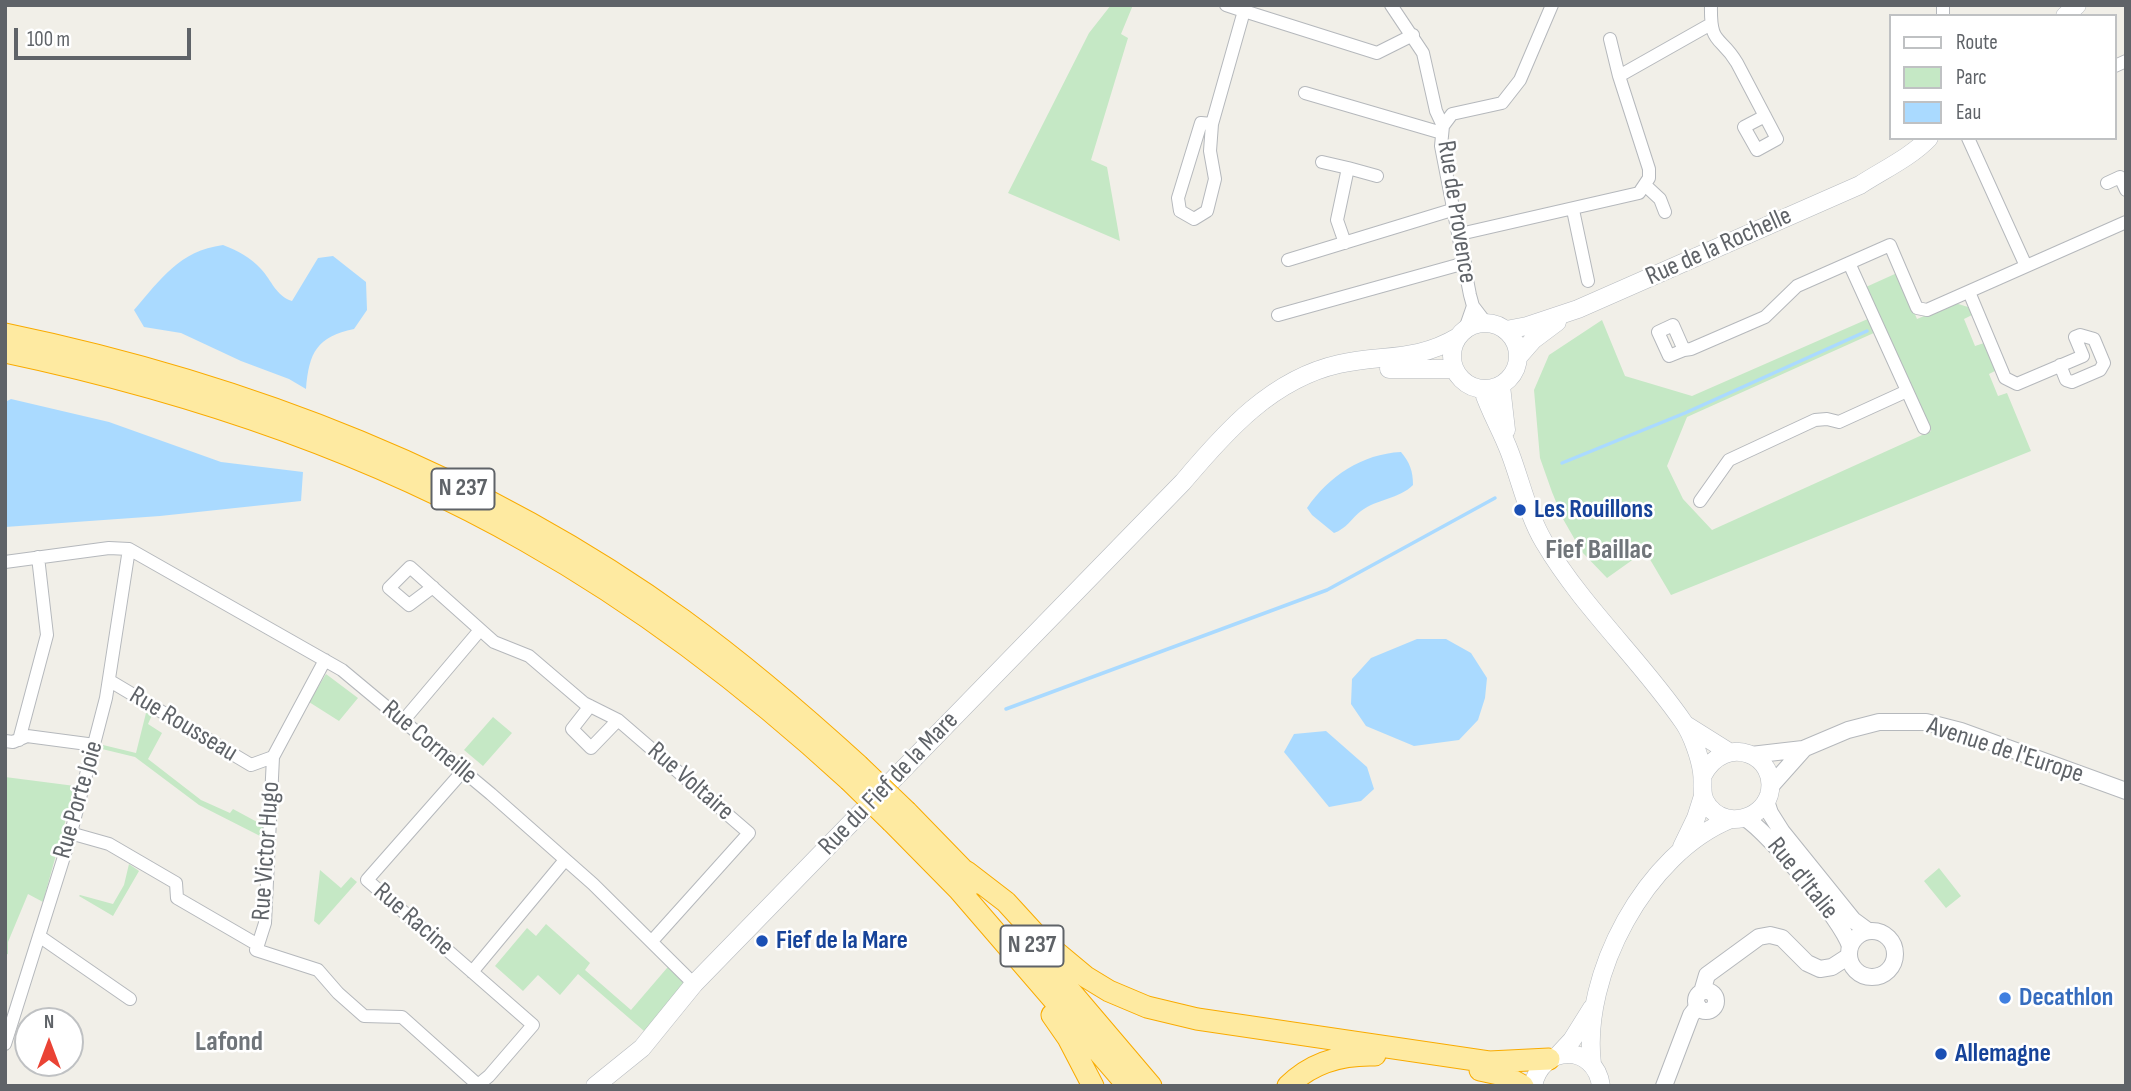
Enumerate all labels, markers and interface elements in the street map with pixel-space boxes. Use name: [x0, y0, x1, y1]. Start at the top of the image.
scale bar: [18, 14, 194, 58]
legend: [1890, 14, 2117, 140]
text: 100 m: [27, 27, 70, 52]
text: Route: [1956, 30, 1998, 55]
text: Parc: [1956, 65, 1987, 90]
text: Eau: [1956, 100, 1981, 125]
street label: Rue de Provence: [1429, 139, 1483, 285]
street label: Rue de la Rochelle: [1641, 201, 1797, 293]
road number: N 237: [432, 468, 494, 510]
place label: Les Rouillons: [1534, 494, 1653, 526]
marker: Les Rouillons: [1512, 502, 1528, 518]
district label: Fief Baillac: [1545, 534, 1653, 568]
street label: Rue Rousseau: [123, 681, 243, 769]
street label: Rue Corneille: [375, 694, 483, 792]
street label: Rue du Fief de la Mare: [813, 706, 965, 862]
street label: Avenue de l'Europe: [1923, 711, 2087, 791]
street label: Rue Voltaire: [640, 736, 740, 828]
street label: Rue Porte Joie: [47, 738, 111, 862]
street label: Rue Victor Hugo: [247, 780, 287, 922]
street label: Rue d'Italie: [1760, 832, 1844, 926]
street label: Rue Racine: [367, 877, 459, 963]
place label: Fief de la Mare: [776, 925, 908, 957]
road number: N 237: [1000, 926, 1064, 966]
marker: Fief de la Mare: [754, 933, 770, 949]
place label: Decathlon: [2019, 982, 2113, 1014]
marker: Decathlon: [1997, 990, 2013, 1006]
north arrow: [14, 1007, 84, 1077]
text: N: [44, 1011, 54, 1034]
district label: Lafond: [195, 1026, 263, 1060]
place label: Allemagne: [1955, 1038, 2051, 1070]
marker: Allemagne: [1933, 1046, 1949, 1062]

